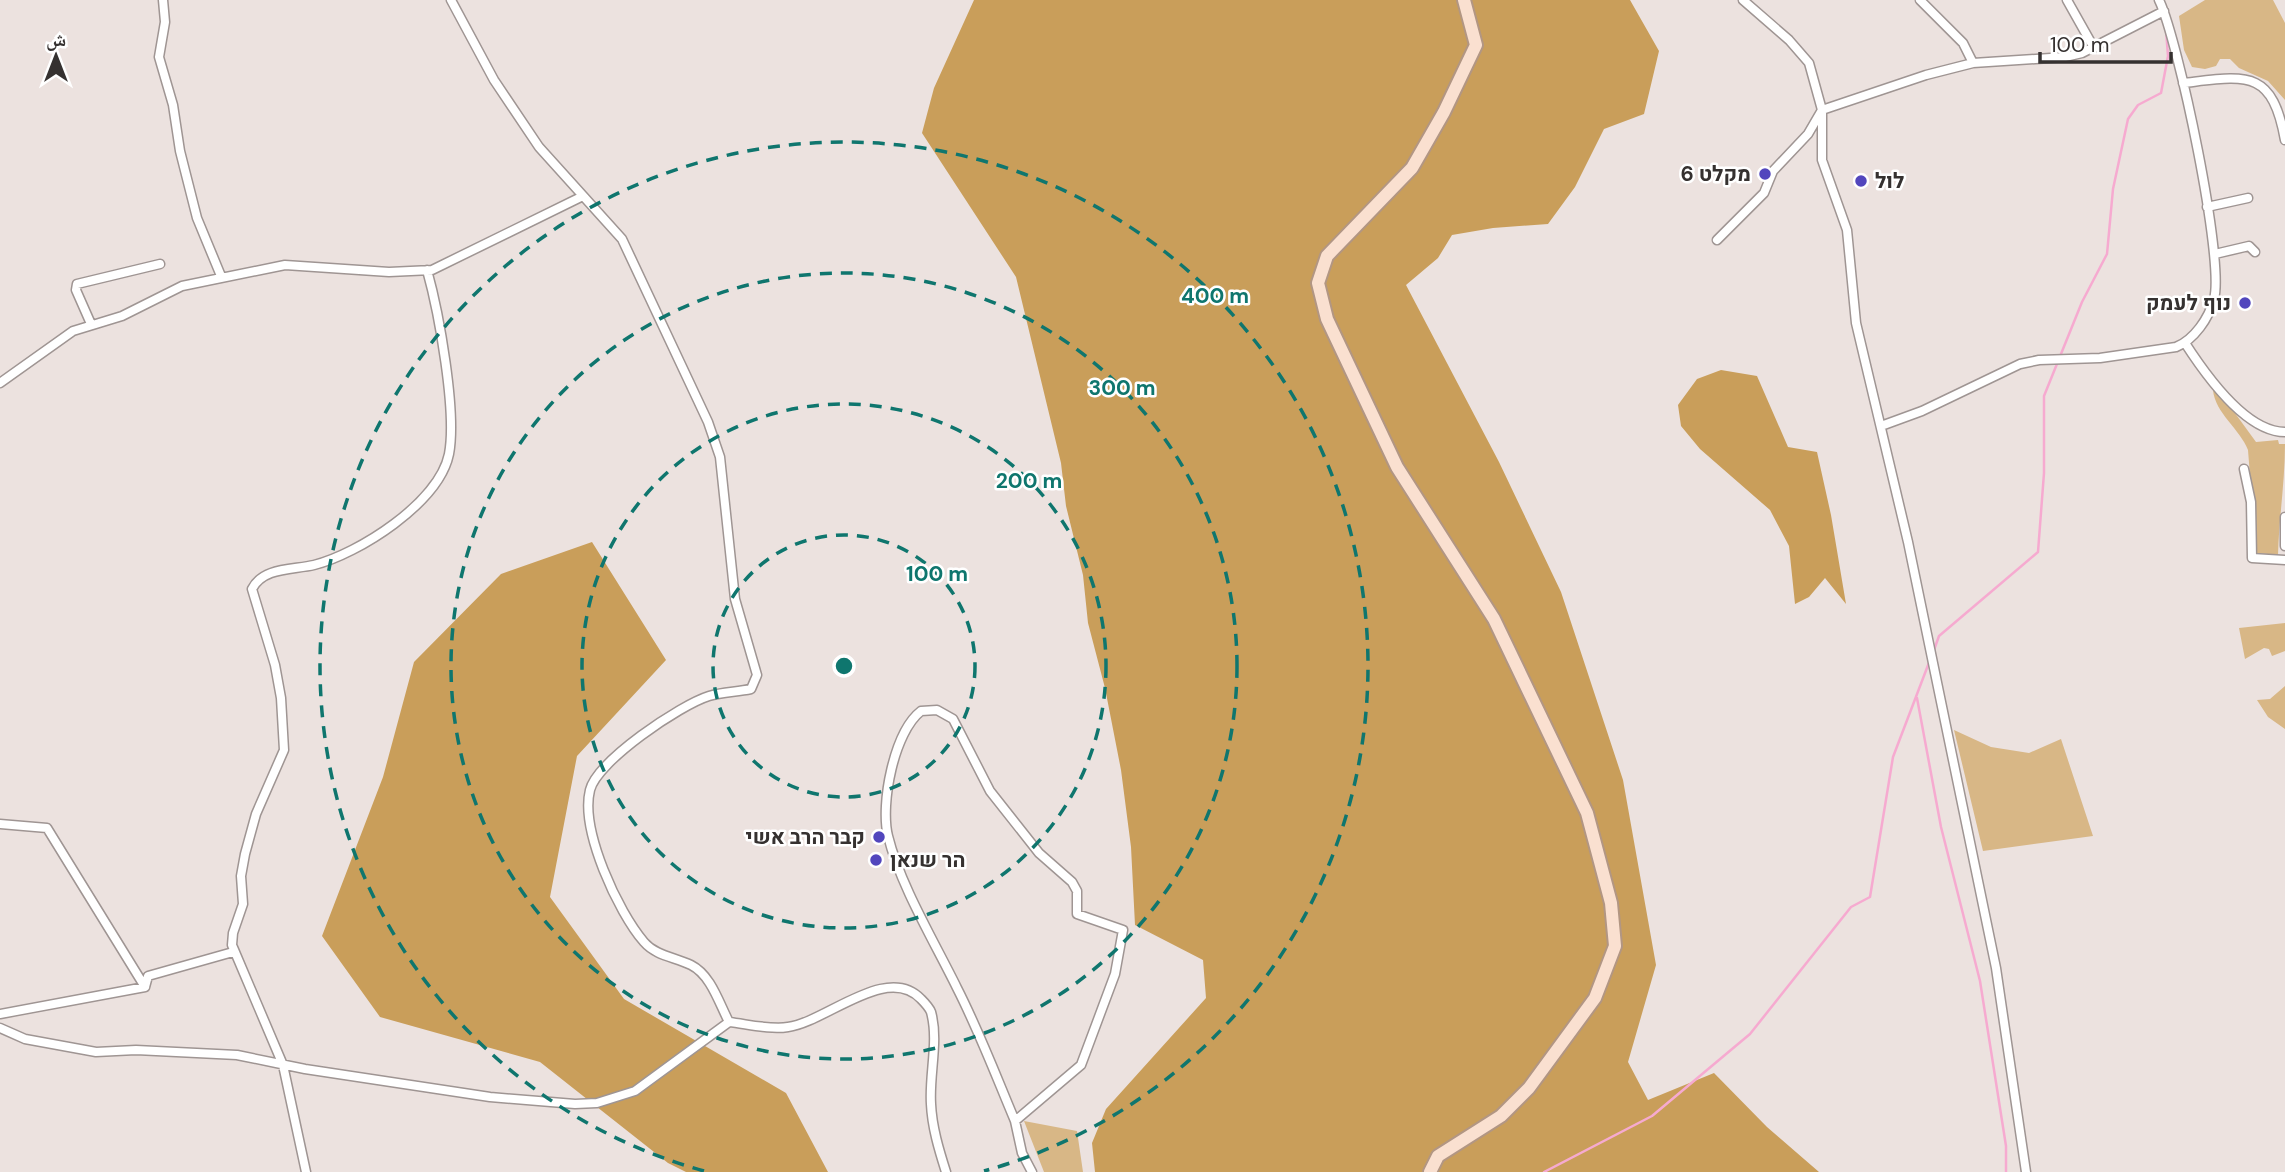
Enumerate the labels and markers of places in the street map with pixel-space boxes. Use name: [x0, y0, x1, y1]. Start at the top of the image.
place label: מקלט 6: [1680, 160, 1751, 188]
marker: מקלט 6: [1757, 166, 1773, 182]
place label: לול: [1875, 167, 1904, 195]
marker: לול: [1853, 173, 1869, 189]
place label: נוף לעמק: [2146, 289, 2231, 317]
marker: נוף לעמק: [2237, 295, 2253, 311]
centre of rings: [832, 654, 856, 678]
place label: קבר הרב אשי: [746, 823, 865, 851]
marker: קבר הרב אשי: [871, 829, 887, 845]
place label: הר שנאן: [890, 846, 965, 874]
marker: הר שנאן: [868, 852, 884, 868]

